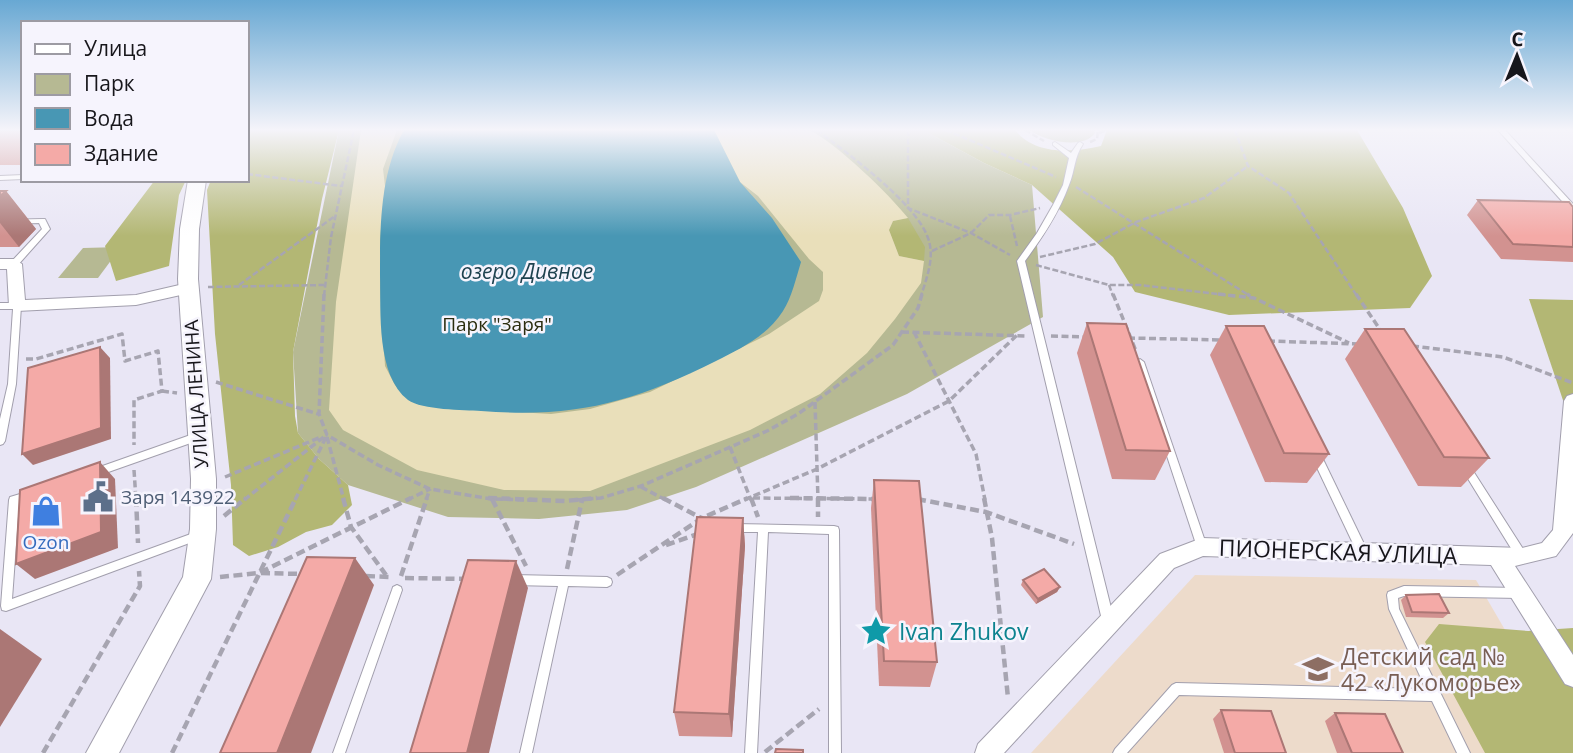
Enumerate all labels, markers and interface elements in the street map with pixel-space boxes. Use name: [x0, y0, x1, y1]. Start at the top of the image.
legend: [21, 21, 248, 182]
north arrow: [1482, 21, 1552, 91]
text: С: [1511, 26, 1524, 52]
text: Улица: [84, 34, 147, 62]
text: Парк: [84, 69, 135, 97]
text: Вода: [84, 104, 134, 132]
text: Здание: [84, 139, 158, 167]
water label: озеро Дивное: [461, 257, 593, 285]
park label: Парк "Заря": [442, 311, 552, 337]
street label: УЛИЦА ЛЕНИНА: [178, 319, 214, 469]
public building icon: Заря 143922: [81, 480, 115, 514]
place label: Заря 143922: [121, 484, 235, 510]
shop icon: Ozon: [29, 494, 63, 528]
place label: Ozon: [23, 529, 69, 555]
street label: ПИОНЕРСКАЯ УЛИЦА: [1218, 531, 1458, 571]
place icon: Ivan Zhukov: [859, 614, 893, 648]
place label: Ivan Zhukov: [899, 615, 1029, 647]
place label: Детский сад № 42 «Лукоморье»: [1341, 640, 1521, 698]
school or university icon: Детский сад № 42 «Лукоморье»: [1301, 652, 1335, 686]

